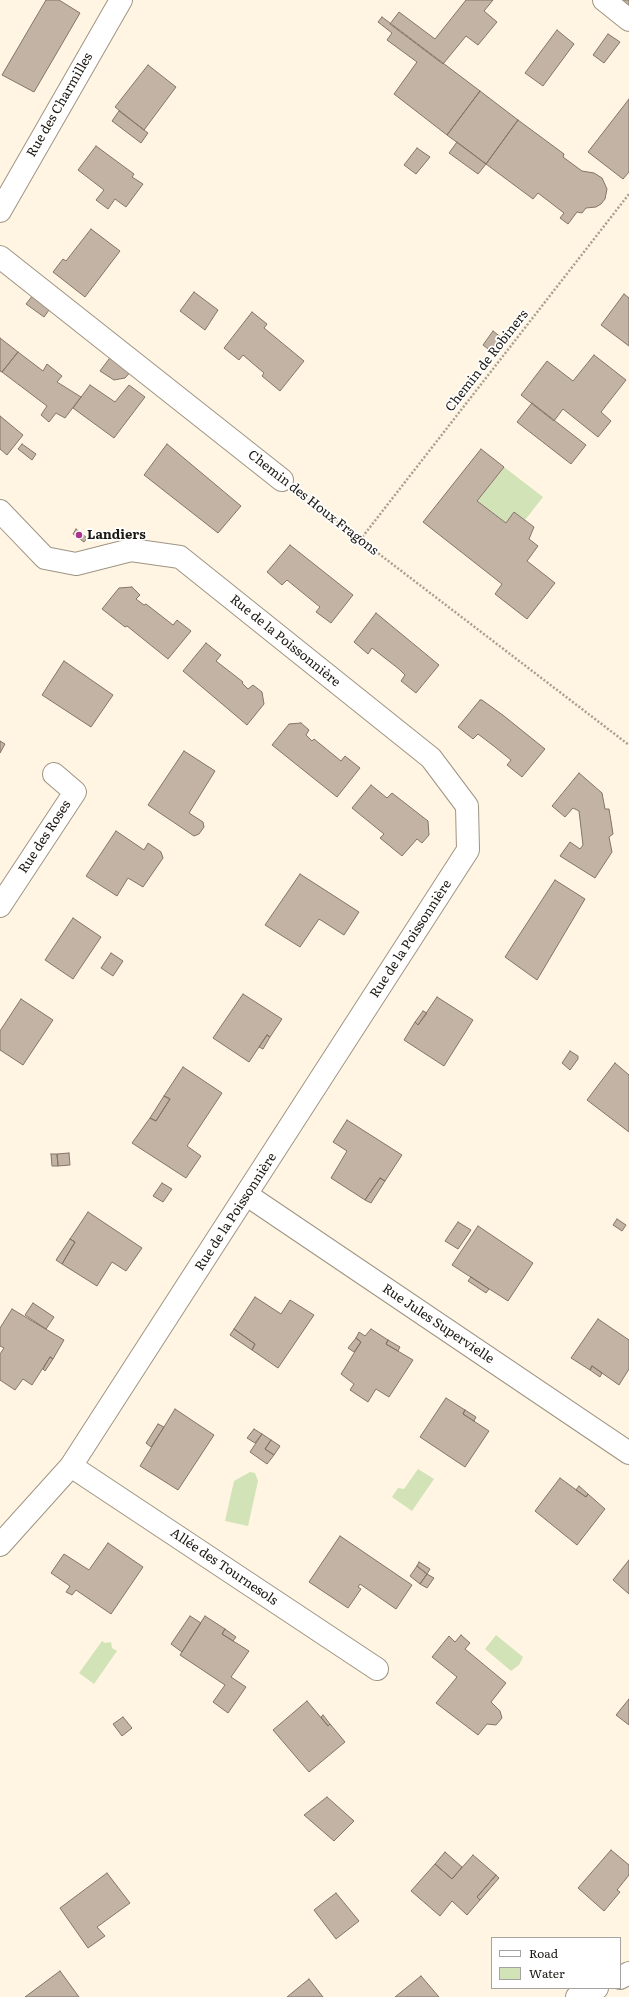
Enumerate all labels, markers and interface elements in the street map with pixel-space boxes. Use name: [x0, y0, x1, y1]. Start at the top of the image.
street label: Rue des Charmilles: [24, 50, 96, 160]
street label: Chemin de Robiners: [442, 307, 532, 415]
street label: Chemin des Houx Fragons: [245, 447, 381, 559]
place label: Landiers: [87, 527, 146, 543]
marker: Landiers: [74, 530, 84, 540]
street label: Rue de la Poissonnière: [227, 592, 343, 690]
street label: Rue des Roses: [16, 798, 74, 876]
street label: Rue de la Poissonnière: [367, 877, 455, 1001]
street label: Rue de la Poissonnière: [192, 1150, 280, 1274]
street label: Rue Jules Supervielle: [379, 1281, 497, 1367]
street label: Allée des Tournesols: [167, 1525, 281, 1609]
legend: [491, 1937, 621, 1989]
text: Road: [529, 1944, 558, 1962]
text: Water: [529, 1964, 565, 1982]

